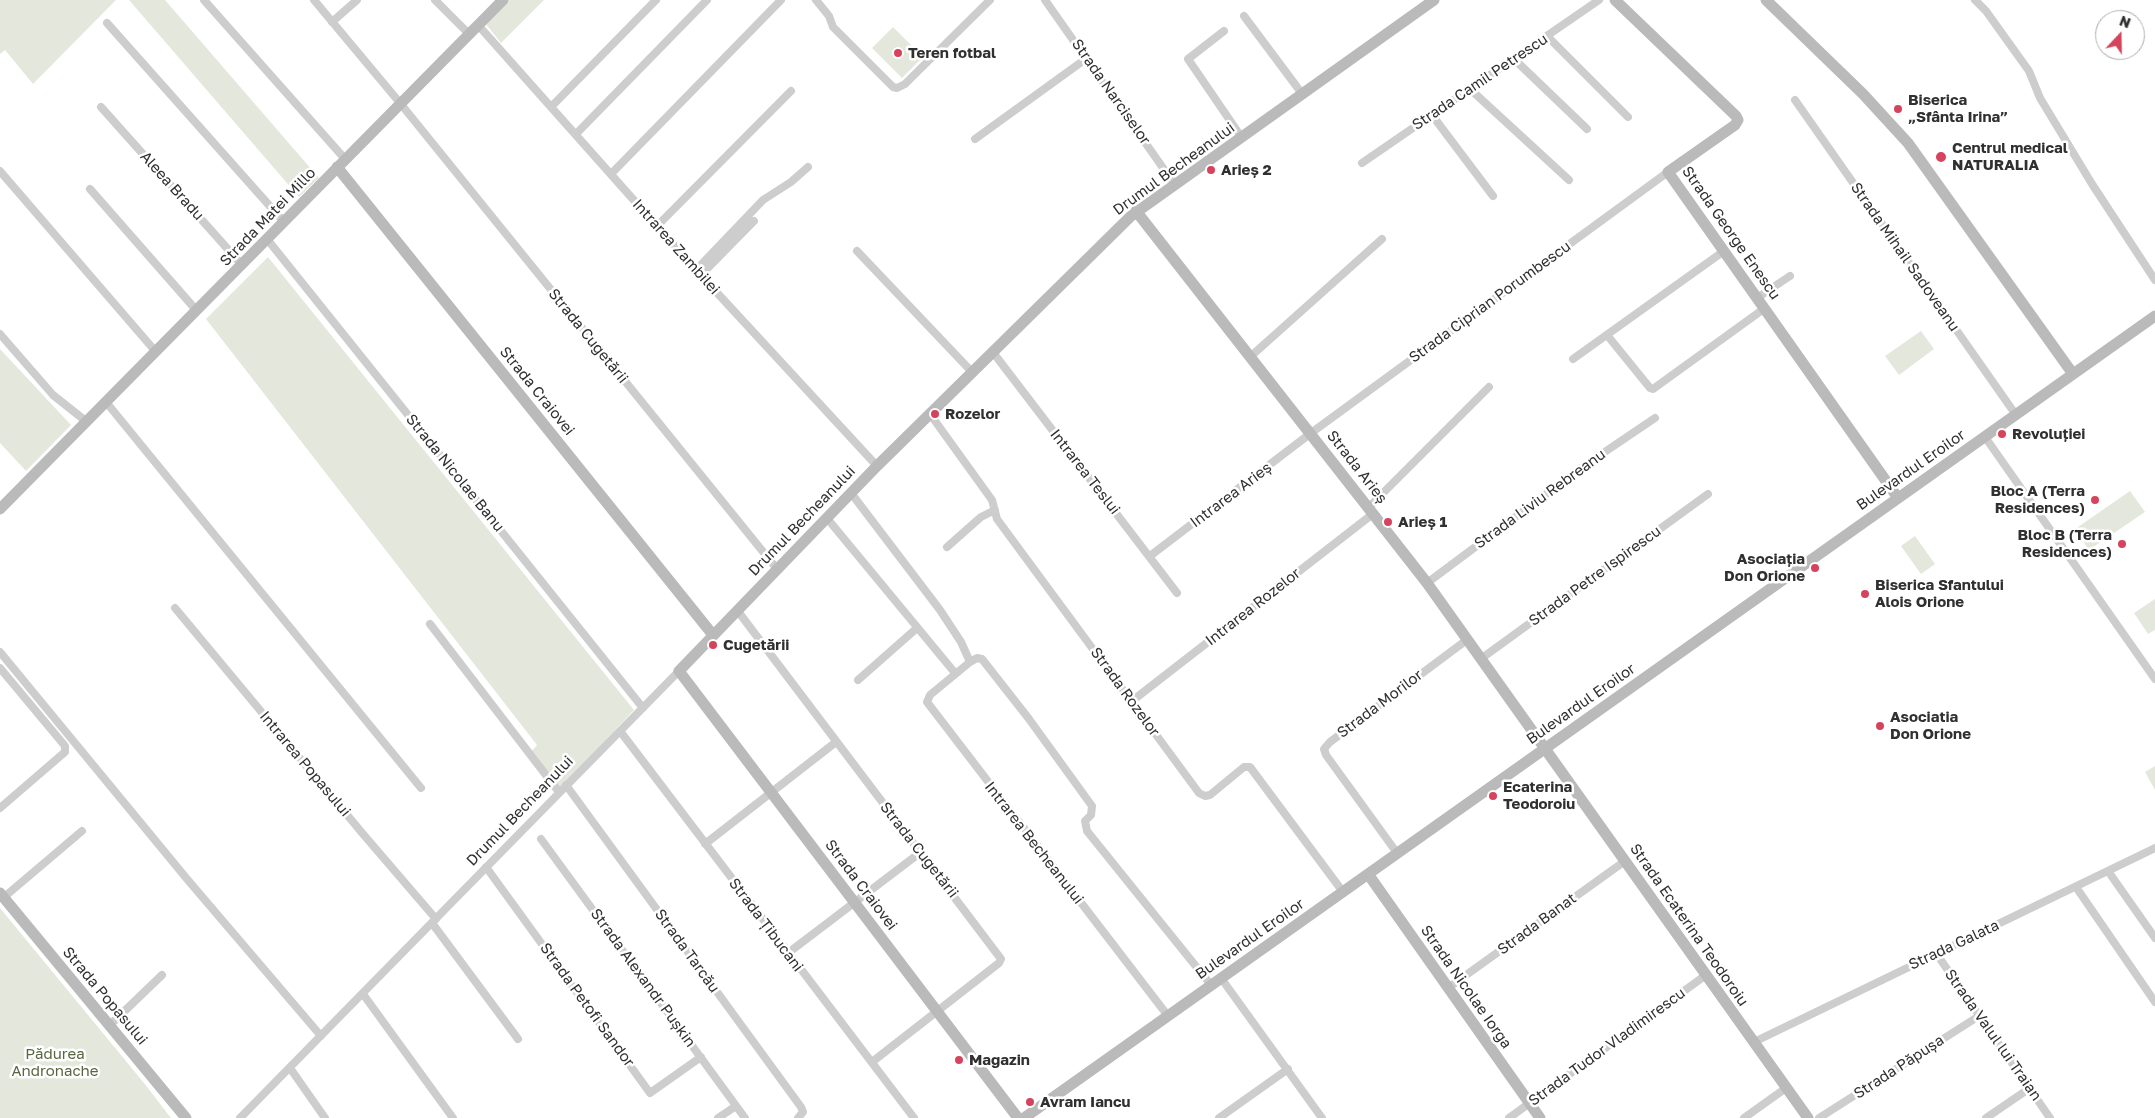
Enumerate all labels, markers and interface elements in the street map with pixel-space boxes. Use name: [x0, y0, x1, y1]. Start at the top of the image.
north arrow: [2095, 10, 2145, 60]
text: N: [2117, 12, 2133, 31]
street label: Strada Camil Petrescu: [1409, 30, 1551, 134]
street label: Strada Narciselor: [1068, 36, 1154, 148]
place label: Teren fotbal: [908, 44, 996, 62]
marker: Teren fotbal: [892, 47, 904, 59]
place label: Biserica „Sfânta Irina”: [1908, 91, 2008, 126]
marker: Biserica „Sfânta Irina”: [1892, 103, 1904, 115]
street label: Drumul Becheanului: [1110, 119, 1238, 219]
place label: Centrul medical NATURALIA: [1952, 139, 2068, 174]
street label: Aleea Bradu: [136, 148, 208, 224]
marker: Centrul medical NATURALIA: [1934, 150, 1948, 164]
place label: Arieș 2: [1221, 161, 1272, 179]
street label: Strada George Enescu: [1678, 163, 1784, 303]
street label: Strada Matei Millo: [216, 164, 320, 270]
marker: Arieș 2: [1205, 164, 1217, 176]
street label: Strada Mihail Sadoveanu: [1847, 179, 1963, 335]
street label: Intrarea Zambilei: [629, 196, 723, 298]
street label: Strada Ciprian Porumbescu: [1406, 237, 1574, 367]
street label: Strada Cugetării: [544, 285, 632, 387]
street label: Strada Craiovei: [496, 343, 578, 439]
place label: Rozelor: [945, 405, 1000, 423]
marker: Rozelor: [929, 408, 941, 420]
street label: Strada Nicolae Banu: [402, 411, 508, 535]
place label: Revoluției: [2012, 425, 2085, 443]
street label: Intrarea Teslui: [1046, 426, 1124, 518]
street label: Bulevardul Eroilor: [1853, 426, 1969, 514]
street label: Strada Arieș: [1323, 427, 1391, 507]
marker: Revoluției: [1996, 428, 2008, 440]
street label: Strada Liviu Rebreanu: [1471, 445, 1609, 553]
street label: Intrarea Arieș: [1187, 459, 1275, 531]
street label: Drumul Becheanului: [745, 462, 859, 580]
place label: Bloc A (Terra Residences): [1990, 482, 2085, 517]
marker: Bloc A (Terra Residences): [2089, 494, 2101, 506]
place label: Arieș 1: [1398, 513, 1447, 531]
marker: Arieș 1: [1382, 516, 1394, 528]
street label: Strada Petre Ispirescu: [1525, 522, 1665, 630]
place label: Bloc B (Terra Residences): [2018, 526, 2112, 561]
marker: Bloc B (Terra Residences): [2116, 538, 2128, 550]
place label: Asociația Don Orione: [1724, 550, 1805, 585]
marker: Asociația Don Orione: [1809, 562, 1821, 574]
street label: Intrarea Rozelor: [1202, 564, 1304, 650]
place label: Biserica Sfantului Alois Orione: [1875, 576, 2004, 611]
marker: Biserica Sfantului Alois Orione: [1859, 588, 1871, 600]
place label: Cugetării: [723, 636, 789, 654]
marker: Cugetării: [707, 639, 719, 651]
street label: Strada Rozelor: [1087, 644, 1163, 740]
street label: Bulevardul Eroilor: [1523, 660, 1639, 748]
street label: Strada Morilor: [1334, 666, 1426, 742]
street label: Intrarea Popasului: [256, 708, 354, 820]
place label: Asociatia Don Orione: [1890, 708, 1971, 743]
marker: Asociatia Don Orione: [1874, 720, 1886, 732]
street label: Drumul Becheanului: [463, 752, 577, 870]
street label: Intrarea Becheanului: [981, 778, 1087, 908]
place label: Ecaterina Teodoroiu: [1503, 778, 1575, 813]
marker: Ecaterina Teodoroiu: [1487, 790, 1499, 802]
street label: Strada Cugetării: [876, 799, 962, 901]
street label: Strada Craiovei: [821, 836, 901, 934]
street label: Strada Ecaterina Teodoroiu: [1626, 840, 1752, 1010]
street label: Strada Țibucani: [725, 875, 807, 975]
street label: Strada Banat: [1494, 889, 1580, 959]
street label: Bulevardul Eroilor: [1192, 895, 1308, 983]
street label: Strada Alexandr Pușkin: [587, 905, 699, 1051]
street label: Strada Tarcău: [651, 906, 723, 996]
street label: Strada Galata: [1906, 916, 2002, 974]
street label: Strada Nicolae Iorga: [1417, 922, 1515, 1052]
street label: Strada Petofi Sandor: [536, 940, 638, 1070]
street label: Strada Popasului: [59, 943, 151, 1049]
street label: Strada Valul lui Traian: [1941, 966, 2045, 1104]
street label: Strada Tudor Vladimirescu: [1525, 984, 1689, 1110]
street label: Strada Păpușa: [1851, 1031, 1947, 1103]
park label: Pădurea Andronache: [12, 1045, 98, 1080]
place label: Magazin: [969, 1051, 1030, 1069]
marker: Magazin: [953, 1054, 965, 1066]
place label: Avram Iancu: [1040, 1093, 1130, 1111]
marker: Avram Iancu: [1024, 1096, 1036, 1108]

